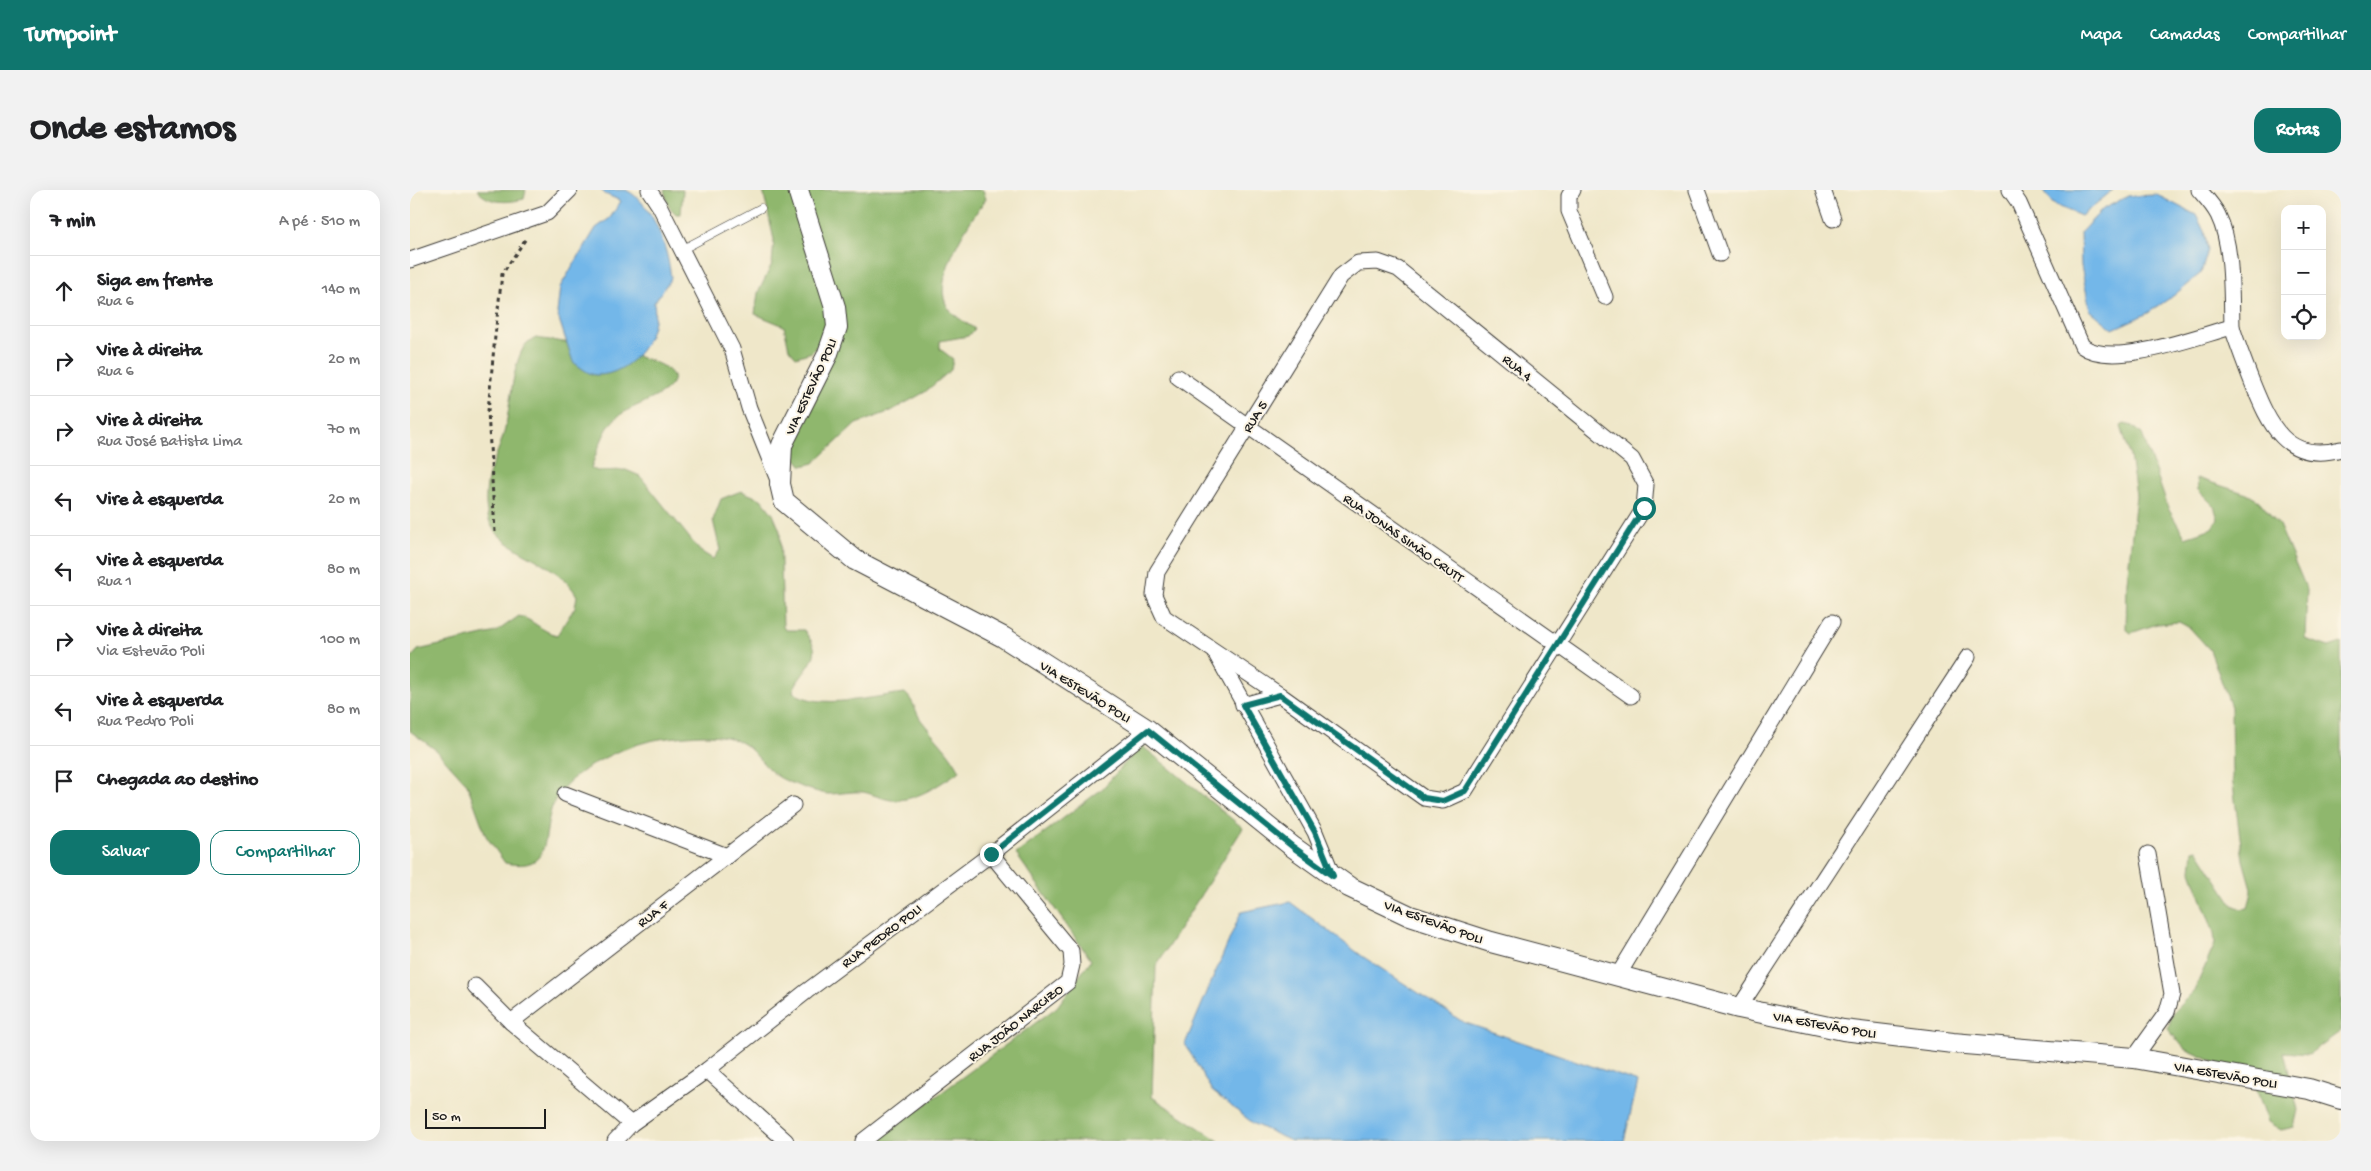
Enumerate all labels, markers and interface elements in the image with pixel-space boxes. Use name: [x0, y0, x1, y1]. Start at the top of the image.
text: Turnpoint: [25, 21, 116, 50]
text: Mapa: [2081, 25, 2122, 46]
text: Camadas: [2150, 25, 2220, 46]
text: Compartilhar: [2248, 25, 2346, 46]
button: Rotas: [2254, 108, 2341, 153]
text: Onde estamos: [30, 110, 235, 151]
map controls: [2281, 205, 2326, 340]
button: +: [2281, 205, 2326, 250]
text: 7 min: [50, 210, 95, 235]
text: A pé · 510 m: [279, 213, 360, 232]
button: −: [2281, 250, 2326, 295]
text: Siga em frente: [97, 270, 213, 293]
icon: ahead: [50, 277, 78, 305]
text: 140 m: [322, 281, 360, 300]
text: Rua 6: [97, 293, 134, 312]
button: locate: [2281, 295, 2326, 340]
street label: VIA ESTEVÃO POLI: [782, 336, 842, 439]
text: Vire à direita: [97, 340, 202, 363]
icon: right: [50, 347, 78, 375]
text: 20 m: [328, 351, 360, 370]
street label: RUA 4: [1498, 352, 1535, 386]
text: Rua 6: [97, 363, 134, 382]
street label: RUA 5: [1240, 398, 1272, 436]
text: Vire à direita: [97, 410, 202, 433]
icon: right: [50, 417, 78, 445]
text: 70 m: [327, 421, 360, 440]
text: Rua José Batista Lima: [97, 433, 242, 452]
icon: left: [50, 487, 78, 515]
text: Vire à esquerda: [97, 489, 223, 512]
text: 20 m: [328, 491, 360, 510]
street label: RUA JONAS SIMÃO CRUTT: [1339, 491, 1467, 587]
route start: [1633, 497, 1656, 520]
text: Vire à esquerda: [97, 550, 223, 573]
icon: left: [50, 557, 78, 585]
text: 80 m: [327, 561, 360, 580]
text: Rua 1: [97, 573, 132, 592]
text: Vire à direita: [97, 620, 202, 643]
icon: right: [50, 627, 78, 655]
text: 100 m: [320, 631, 360, 650]
text: Via Estevão Poli: [97, 643, 205, 662]
street label: VIA ESTEVÃO POLI: [1035, 658, 1133, 728]
text: Vire à esquerda: [97, 690, 223, 713]
icon: left: [50, 697, 78, 725]
text: 80 m: [327, 701, 360, 720]
text: Rua Pedro Poli: [97, 713, 194, 732]
icon: arrive: [50, 767, 78, 795]
text: Chegada ao destino: [97, 769, 258, 792]
button: Salvar: [50, 830, 200, 875]
button: Compartilhar: [210, 830, 360, 875]
route end: [980, 843, 1003, 866]
street label: RUA F: [635, 897, 673, 932]
street label: VIA ESTEVÃO POLI: [1380, 897, 1485, 949]
street label: RUA PEDRO POLI: [839, 901, 926, 973]
street label: RUA JOÃO NARCIZO: [966, 981, 1068, 1066]
street label: VIA ESTEVÃO POLI: [1771, 1009, 1877, 1044]
street label: VIA ESTEVÃO POLI: [2172, 1059, 2278, 1094]
scale bar: [425, 1106, 546, 1129]
text: 50 m: [432, 1109, 461, 1126]

